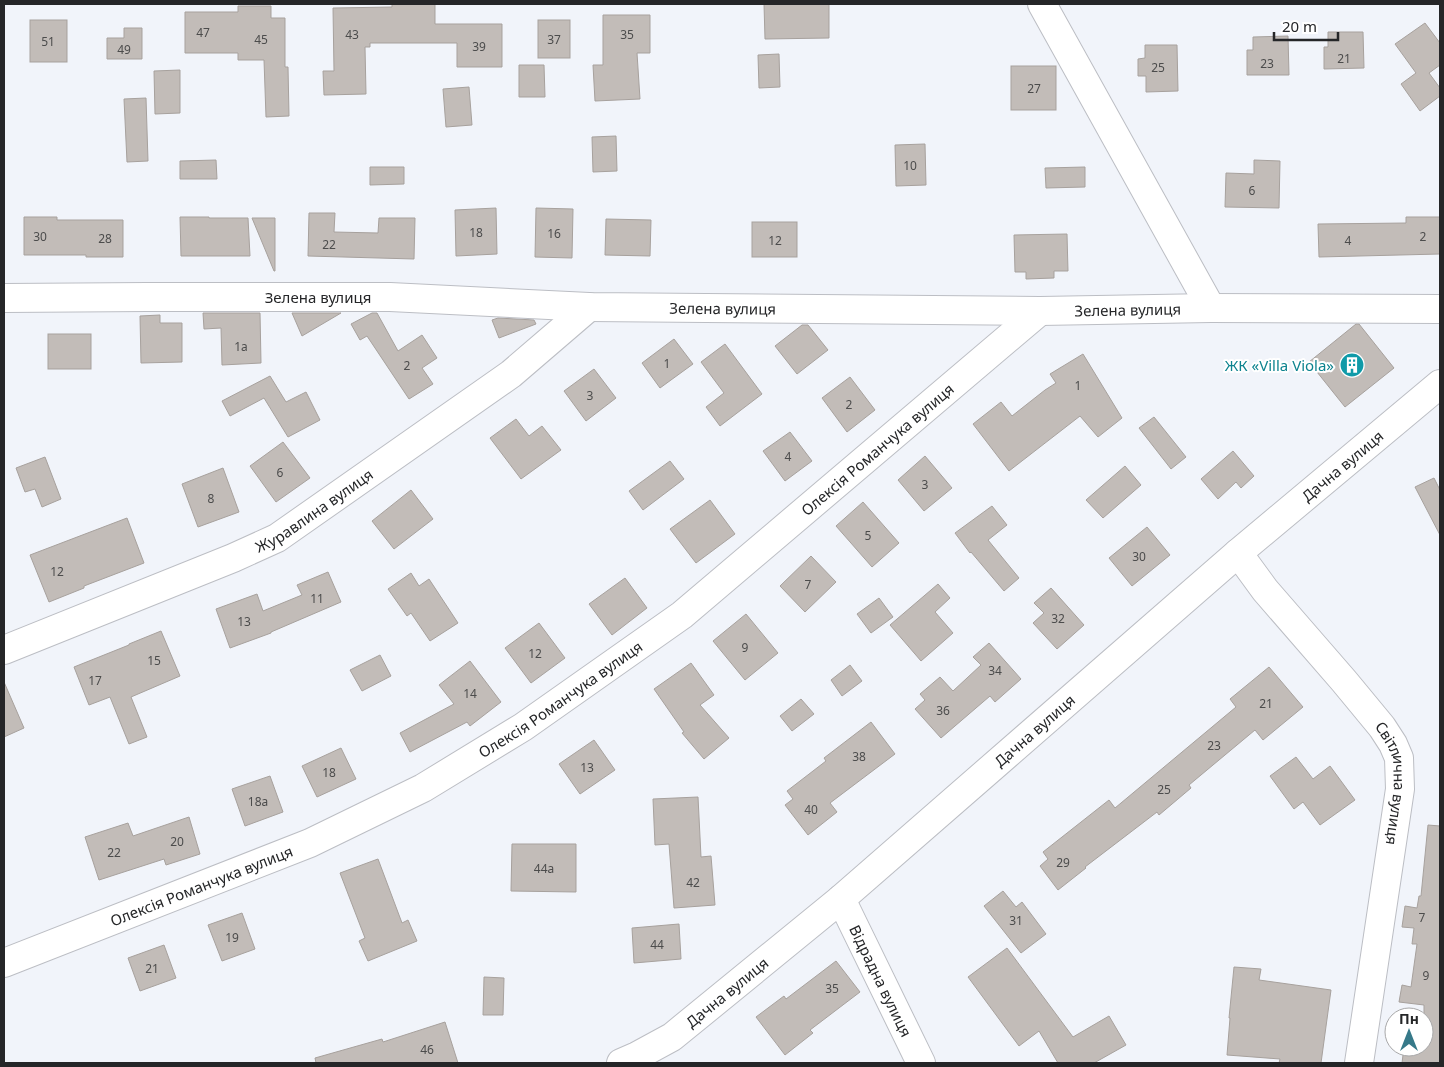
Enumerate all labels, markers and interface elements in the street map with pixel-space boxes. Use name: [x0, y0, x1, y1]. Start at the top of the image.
scale bar: [1274, 10, 1338, 42]
text: 20 m: [1282, 16, 1317, 36]
house number: 47: [196, 24, 210, 41]
house number: 43: [345, 26, 359, 43]
house number: 35: [620, 26, 634, 43]
house number: 45: [254, 31, 268, 48]
house number: 37: [547, 31, 561, 48]
house number: 51: [41, 33, 55, 50]
house number: 39: [472, 38, 486, 55]
house number: 49: [117, 41, 131, 58]
house number: 21: [1337, 50, 1351, 67]
house number: 23: [1260, 55, 1274, 72]
house number: 25: [1151, 59, 1165, 76]
house number: 27: [1027, 80, 1041, 97]
house number: 10: [903, 157, 917, 174]
house number: 6: [1249, 182, 1256, 199]
house number: 18: [469, 224, 483, 241]
house number: 16: [547, 225, 561, 242]
house number: 30: [33, 228, 47, 245]
house number: 2: [1420, 228, 1427, 245]
house number: 28: [98, 230, 112, 247]
house number: 12: [768, 232, 782, 249]
house number: 4: [1345, 232, 1352, 249]
house number: 22: [322, 236, 336, 253]
street label: Зелена вулиця: [265, 287, 371, 307]
street label: Зелена вулиця: [669, 298, 776, 319]
street label: Зелена вулиця: [1074, 299, 1181, 320]
house number: 1а: [234, 338, 248, 355]
building icon: ЖК «Villa Viola»: [1339, 352, 1365, 378]
house number: 1: [664, 355, 670, 372]
place label: ЖК «Villa Viola»: [1225, 355, 1334, 375]
house number: 2: [404, 357, 411, 374]
house number: 1: [1075, 377, 1081, 394]
street label: Олексія Романчука вулиця: [797, 379, 958, 520]
house number: 3: [587, 387, 594, 404]
house number: 2: [846, 396, 853, 413]
street label: Дачна вулиця: [1297, 426, 1387, 506]
house number: 4: [785, 448, 792, 465]
street label: Журавлина вулиця: [252, 464, 377, 557]
house number: 6: [277, 464, 284, 481]
house number: 3: [922, 476, 929, 493]
house number: 8: [208, 490, 215, 507]
house number: 5: [865, 527, 872, 544]
house number: 30: [1132, 548, 1146, 565]
house number: 12: [50, 563, 64, 580]
house number: 7: [805, 576, 812, 593]
house number: 11: [310, 590, 324, 607]
house number: 32: [1051, 610, 1065, 627]
house number: 13: [237, 613, 251, 630]
street label: Олексія Романчука вулиця: [475, 636, 646, 762]
house number: 9: [742, 639, 749, 656]
house number: 12: [528, 645, 542, 662]
house number: 15: [147, 652, 161, 669]
house number: 34: [988, 662, 1002, 679]
house number: 17: [88, 672, 102, 689]
house number: 14: [463, 685, 477, 702]
street label: Дачна вулиця: [990, 690, 1079, 771]
house number: 21: [1259, 695, 1273, 712]
house number: 36: [936, 702, 950, 719]
street label: Світлична вулиця: [1371, 717, 1410, 846]
house number: 23: [1207, 737, 1221, 754]
house number: 38: [852, 748, 866, 765]
house number: 13: [580, 759, 594, 776]
house number: 18: [322, 764, 336, 781]
house number: 25: [1157, 781, 1171, 798]
house number: 18а: [248, 793, 268, 810]
house number: 40: [804, 801, 818, 818]
house number: 20: [170, 833, 184, 850]
street label: Олексія Романчука вулиця: [107, 841, 296, 930]
house number: 22: [107, 844, 121, 861]
house number: 29: [1056, 854, 1070, 871]
house number: 44а: [534, 860, 554, 877]
house number: 42: [686, 874, 700, 891]
house number: 7: [1419, 909, 1426, 926]
house number: 31: [1009, 912, 1023, 929]
street label: Відрадна вулиця: [845, 922, 917, 1040]
house number: 19: [225, 929, 239, 946]
house number: 44: [650, 936, 664, 953]
street label: Дачна вулиця: [681, 953, 772, 1032]
house number: 21: [145, 960, 159, 977]
house number: 9: [1423, 967, 1430, 984]
house number: 35: [825, 980, 839, 997]
north arrow: [1384, 1007, 1434, 1057]
text: Пн: [1399, 1009, 1419, 1028]
house number: 46: [420, 1041, 434, 1058]

